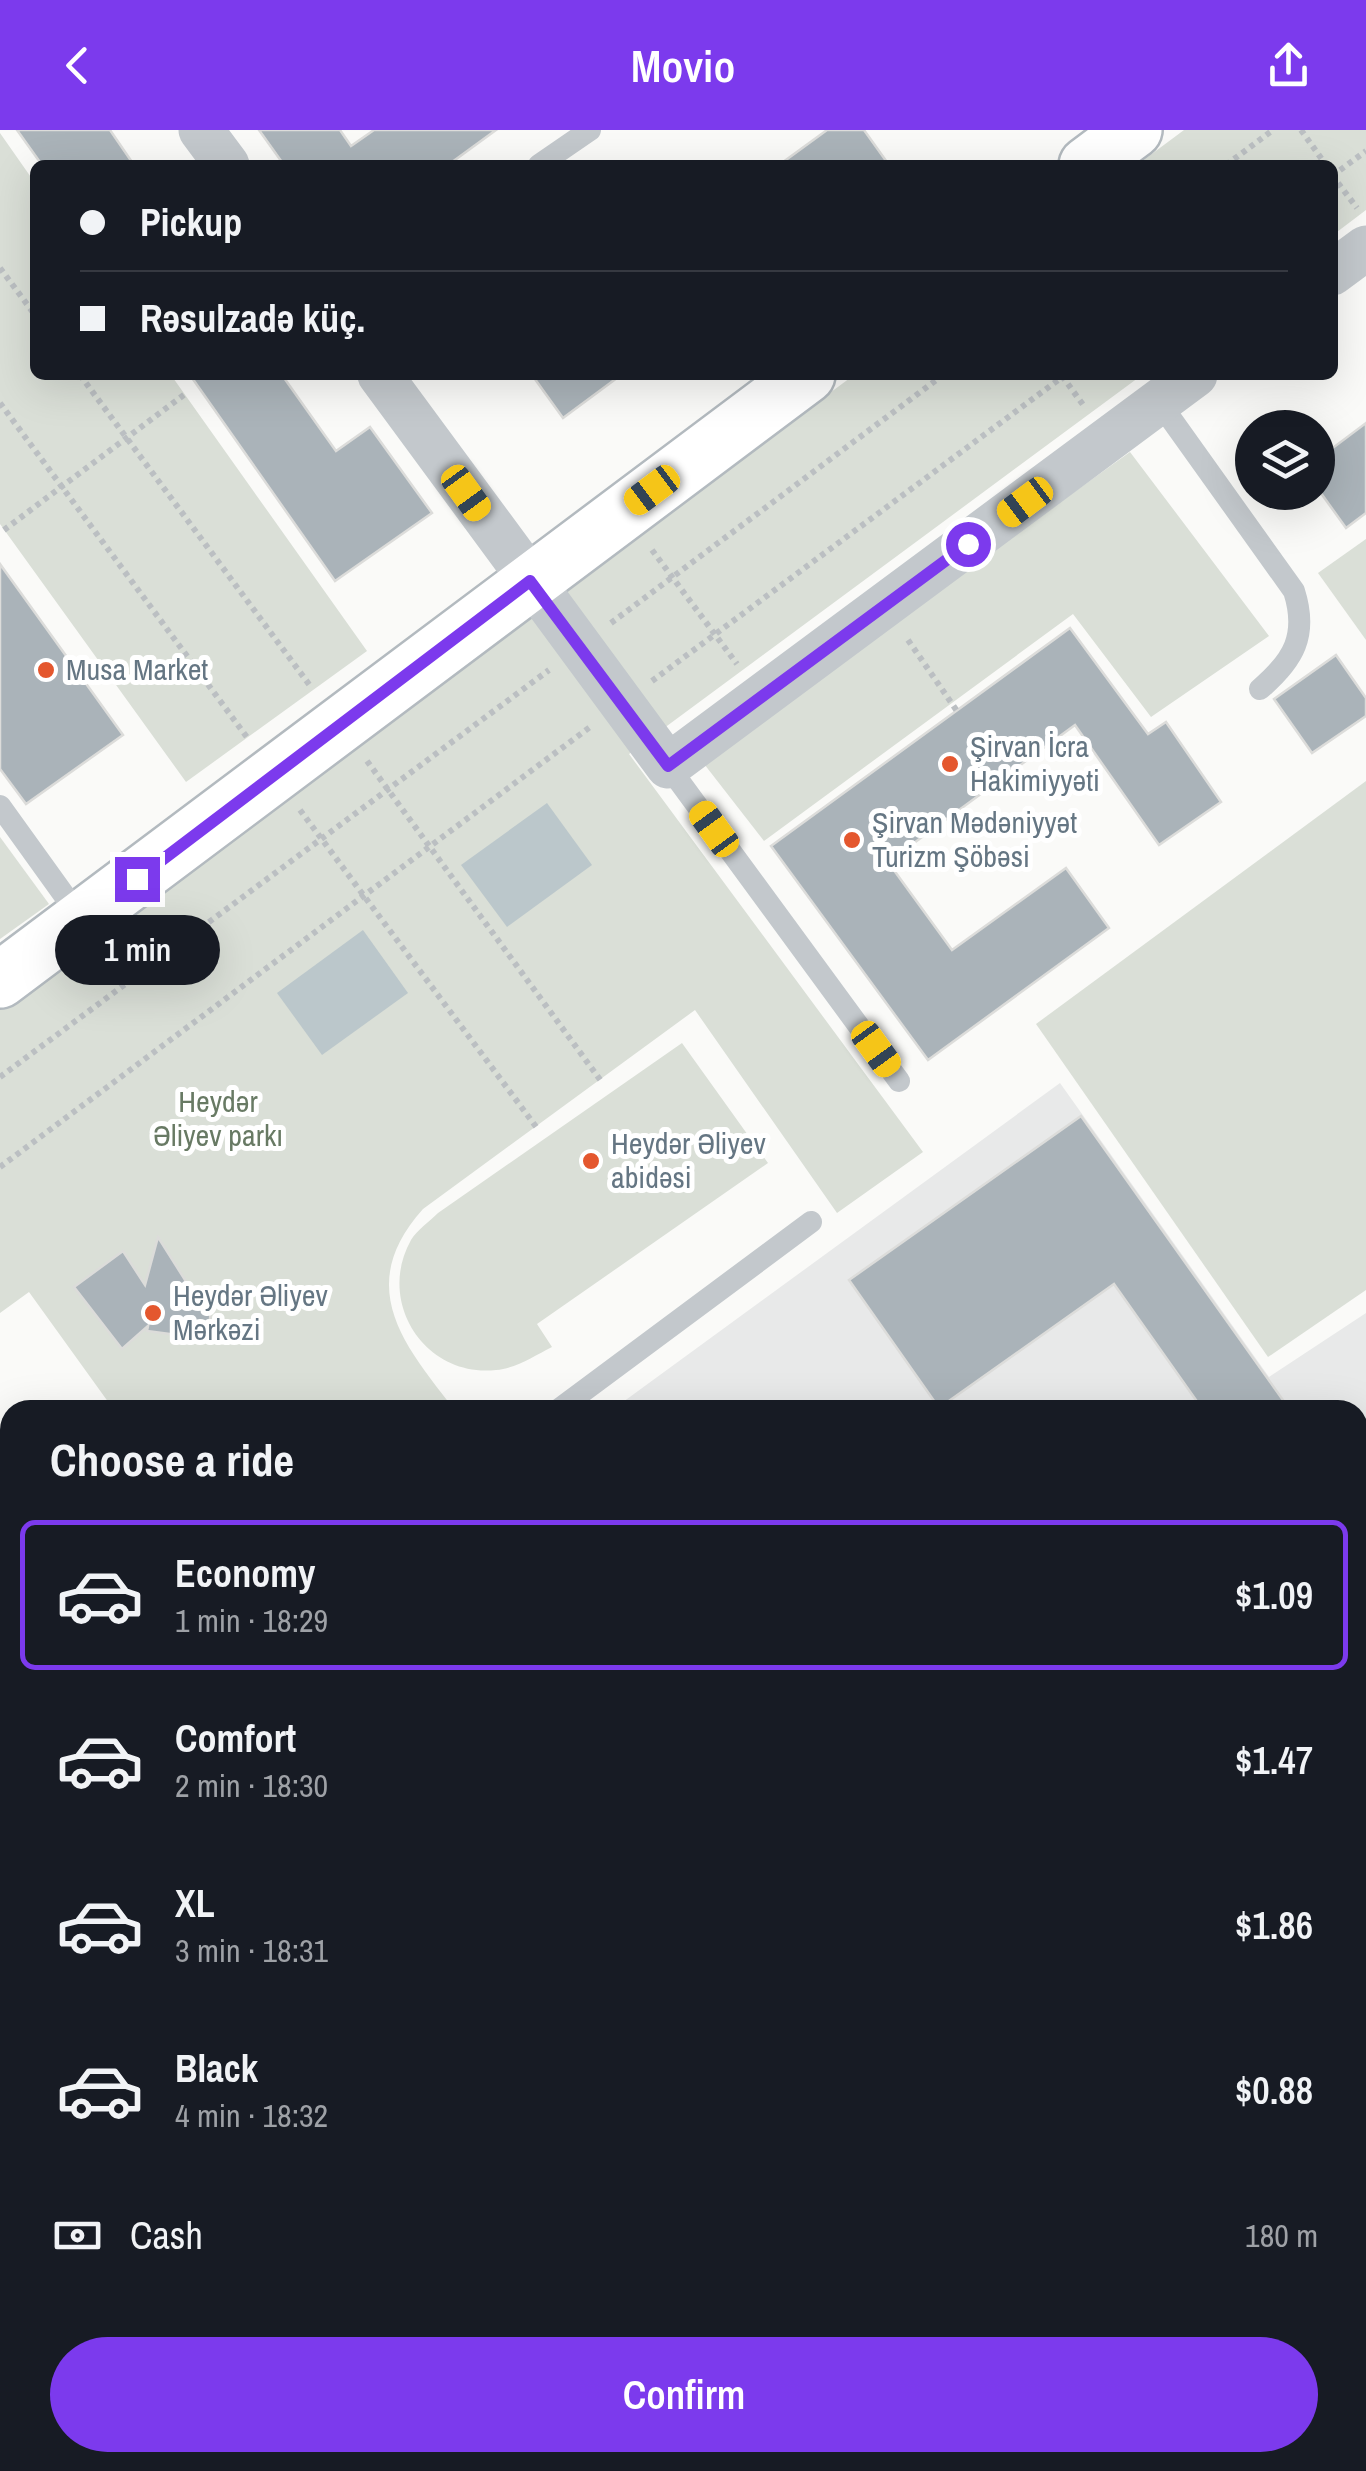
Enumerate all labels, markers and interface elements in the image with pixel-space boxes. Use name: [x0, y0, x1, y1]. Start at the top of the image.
text: Movio: [631, 35, 735, 96]
icon: back: [50, 38, 105, 93]
icon: share: [1261, 38, 1316, 93]
text: Pickup: [140, 197, 242, 248]
text: Rəsulzadə küç.: [140, 293, 365, 344]
map controls: [1235, 410, 1335, 510]
button: layers: [1235, 410, 1335, 510]
car: [436, 460, 496, 526]
car: [619, 460, 685, 520]
car: [992, 472, 1058, 532]
route start: [946, 522, 991, 567]
place label: Musa Market: [66, 649, 208, 689]
marker: Musa Market: [35, 659, 57, 681]
place label: Şirvan İcra Hakimiyyəti: [970, 726, 1100, 800]
marker: Şirvan İcra Hakimiyyəti: [939, 753, 961, 775]
car: [684, 796, 744, 862]
place label: Şirvan Mədəniyyət Turizm Şöbəsi: [872, 802, 1077, 876]
marker: Şirvan Mədəniyyət Turizm Şöbəsi: [841, 829, 863, 851]
route end: [115, 857, 160, 902]
callout: 1 min: [54, 914, 220, 984]
text: 1 min: [104, 928, 171, 971]
car: [846, 1016, 906, 1082]
park label: Heydər Əliyev parkı: [153, 1081, 283, 1155]
place label: Heydər Əliyev abidəsi: [611, 1123, 766, 1197]
marker: Heydər Əliyev abidəsi: [580, 1150, 602, 1172]
place label: Heydər Əliyev Mərkəzi: [173, 1275, 328, 1349]
marker: Heydər Əliyev Mərkəzi: [142, 1302, 164, 1324]
text: Choose a ride: [50, 1429, 294, 1490]
text: Economy: [175, 1548, 315, 1599]
icon: car: [55, 1550, 145, 1640]
text: $1.09: [1235, 1570, 1313, 1621]
text: 1 min · 18:29: [175, 1599, 328, 1642]
text: Comfort: [175, 1713, 296, 1764]
icon: car: [55, 1715, 145, 1805]
text: $1.47: [1235, 1735, 1313, 1786]
text: 2 min · 18:30: [175, 1764, 328, 1807]
text: XL: [175, 1878, 215, 1929]
icon: car: [55, 1880, 145, 1970]
text: $1.86: [1235, 1900, 1313, 1951]
text: 3 min · 18:31: [175, 1929, 328, 1972]
text: Black: [175, 2043, 258, 2094]
icon: car: [55, 2045, 145, 2135]
text: $0.88: [1235, 2065, 1313, 2116]
text: 4 min · 18:32: [175, 2094, 328, 2137]
icon: cash: [50, 2208, 105, 2263]
text: Cash: [130, 2210, 203, 2261]
text: 180 m: [1245, 2214, 1318, 2257]
button: Confirm: [50, 2337, 1318, 2452]

